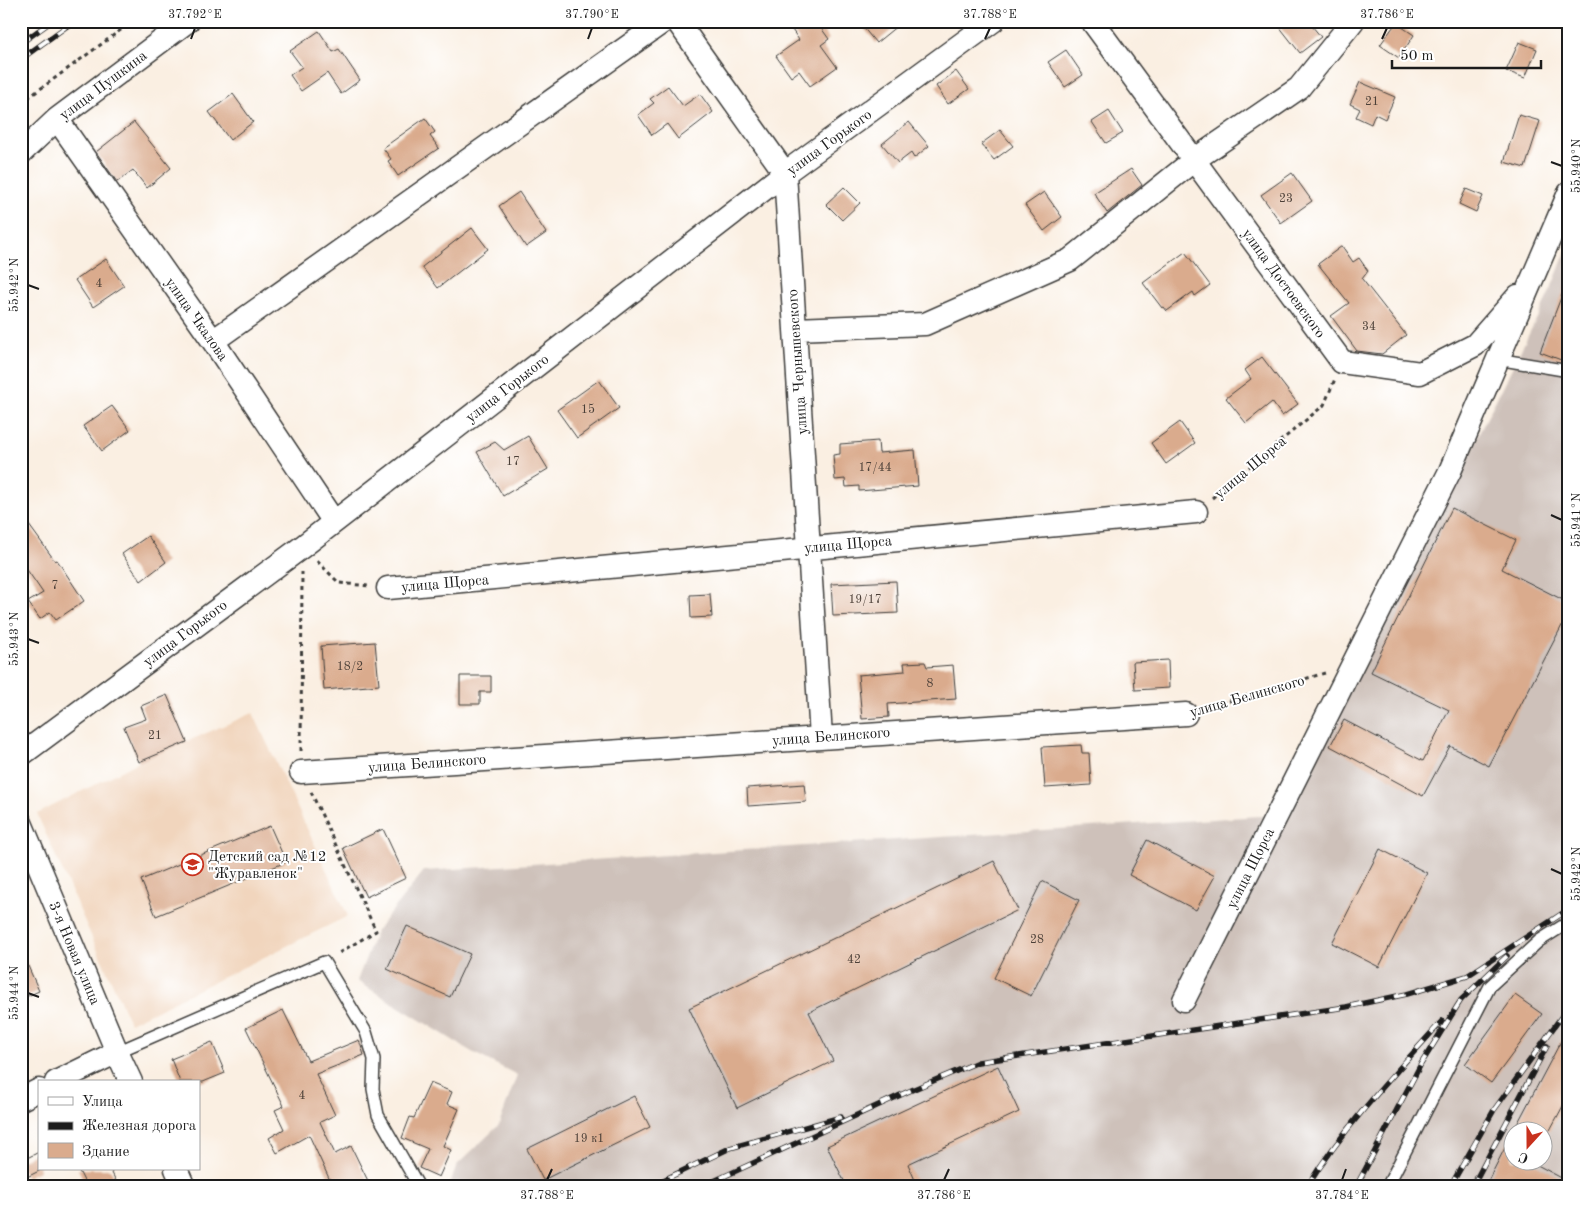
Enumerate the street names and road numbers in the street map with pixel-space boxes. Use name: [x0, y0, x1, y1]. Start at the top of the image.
street label: улица Пушкина: [57, 48, 151, 124]
street label: улица Горького: [785, 108, 875, 179]
street label: улица Достоевского: [1238, 226, 1327, 341]
street label: улица Чкалова: [161, 275, 230, 365]
street label: улица Чернышевского: [786, 289, 811, 435]
street label: улица Горького: [464, 352, 552, 426]
street label: улица Щорса: [1212, 434, 1290, 502]
street label: улица Щорса: [803, 534, 893, 557]
street label: улица Щорса: [400, 573, 490, 596]
street label: улица Горького: [141, 598, 231, 671]
street label: улица Белинского: [1188, 674, 1307, 721]
street label: улица Белинского: [771, 726, 891, 749]
street label: улица Белинского: [367, 753, 487, 776]
street label: улица Щорса: [1225, 825, 1278, 911]
street label: 3-я Новая улица: [45, 900, 102, 1008]

